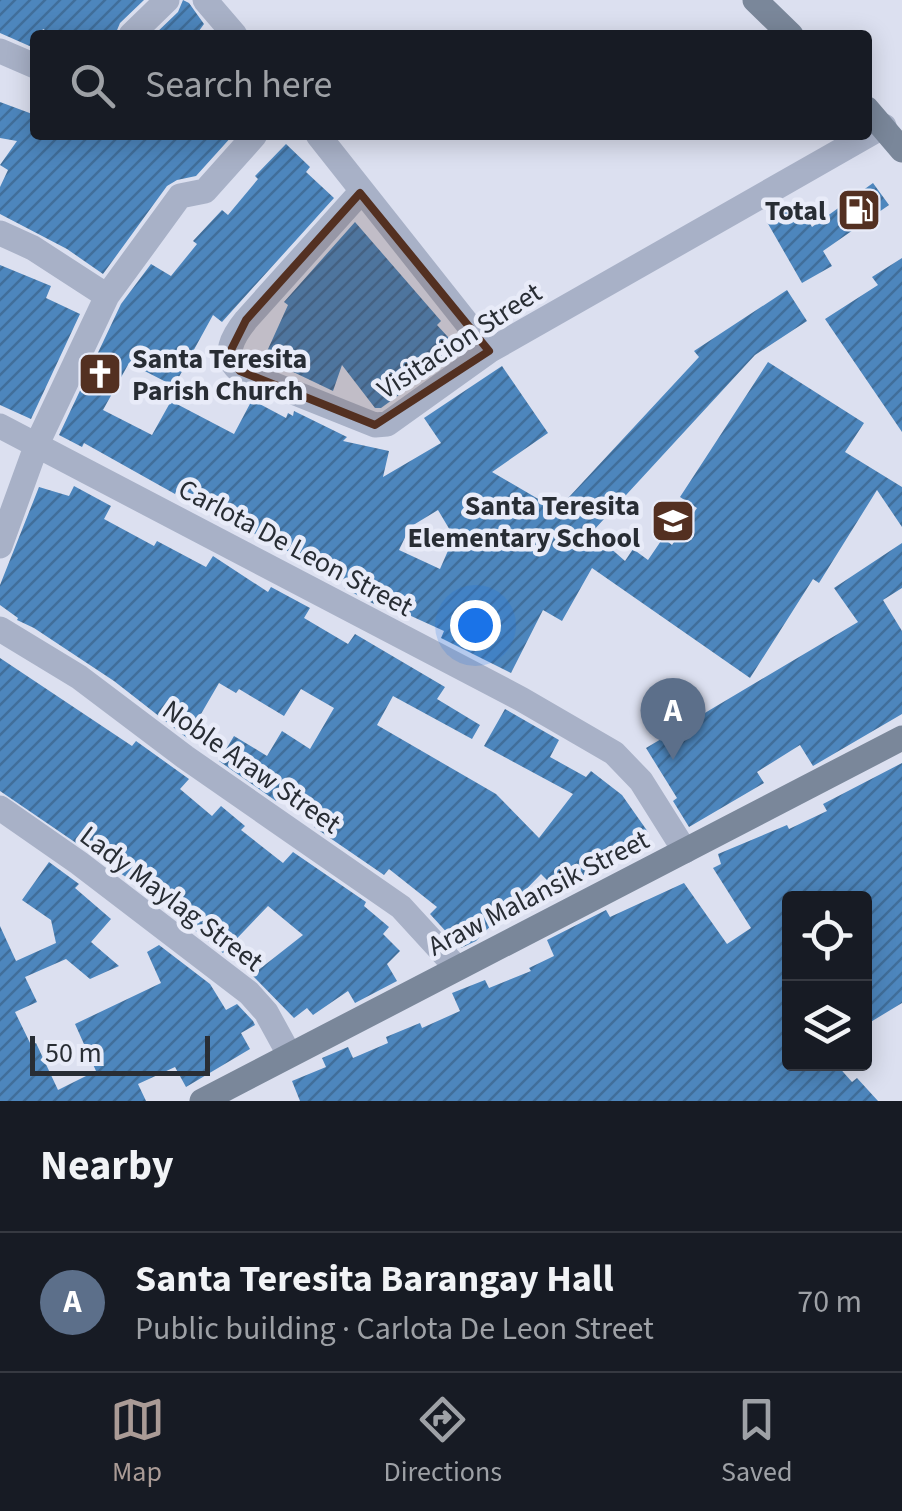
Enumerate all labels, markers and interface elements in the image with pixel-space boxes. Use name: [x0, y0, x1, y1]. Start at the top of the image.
search box: [30, 30, 872, 140]
icon: search: [65, 58, 120, 113]
text: Search here: [145, 58, 332, 112]
fuel station icon: Total: [836, 187, 882, 233]
place label: Total: [765, 191, 826, 231]
street label: Visitacion Street: [369, 272, 550, 409]
place label: Santa Teresita Parish Church: [132, 339, 307, 411]
church icon: Santa Teresita Parish Church: [77, 351, 123, 397]
street label: Carlota De Leon Street: [171, 469, 420, 627]
place label: Santa Teresita Elementary School: [407, 486, 640, 558]
school or university icon: Santa Teresita Elementary School: [650, 498, 696, 544]
your location: [450, 600, 501, 651]
pin: A: [640, 678, 706, 760]
street label: Noble Araw Street: [154, 690, 349, 844]
street label: Lady Maylag Street: [71, 816, 272, 981]
street label: Araw Malansik Street: [421, 820, 656, 966]
map controls: [782, 891, 872, 1071]
button: locate: [782, 891, 872, 981]
button: layers: [782, 981, 872, 1071]
scale bar: [30, 1031, 210, 1076]
text: 50 m: [45, 1033, 102, 1073]
text: Nearby: [40, 1136, 174, 1196]
text: Santa Teresita Barangay Hall: [135, 1252, 614, 1306]
text: A: [63, 1279, 82, 1325]
text: 70 m: [797, 1279, 862, 1325]
text: Public building · Carlota De Leon Street: [135, 1306, 654, 1352]
tab: Map: [110, 1392, 165, 1492]
tab: Directions: [384, 1392, 502, 1492]
tab: Saved: [721, 1392, 792, 1492]

